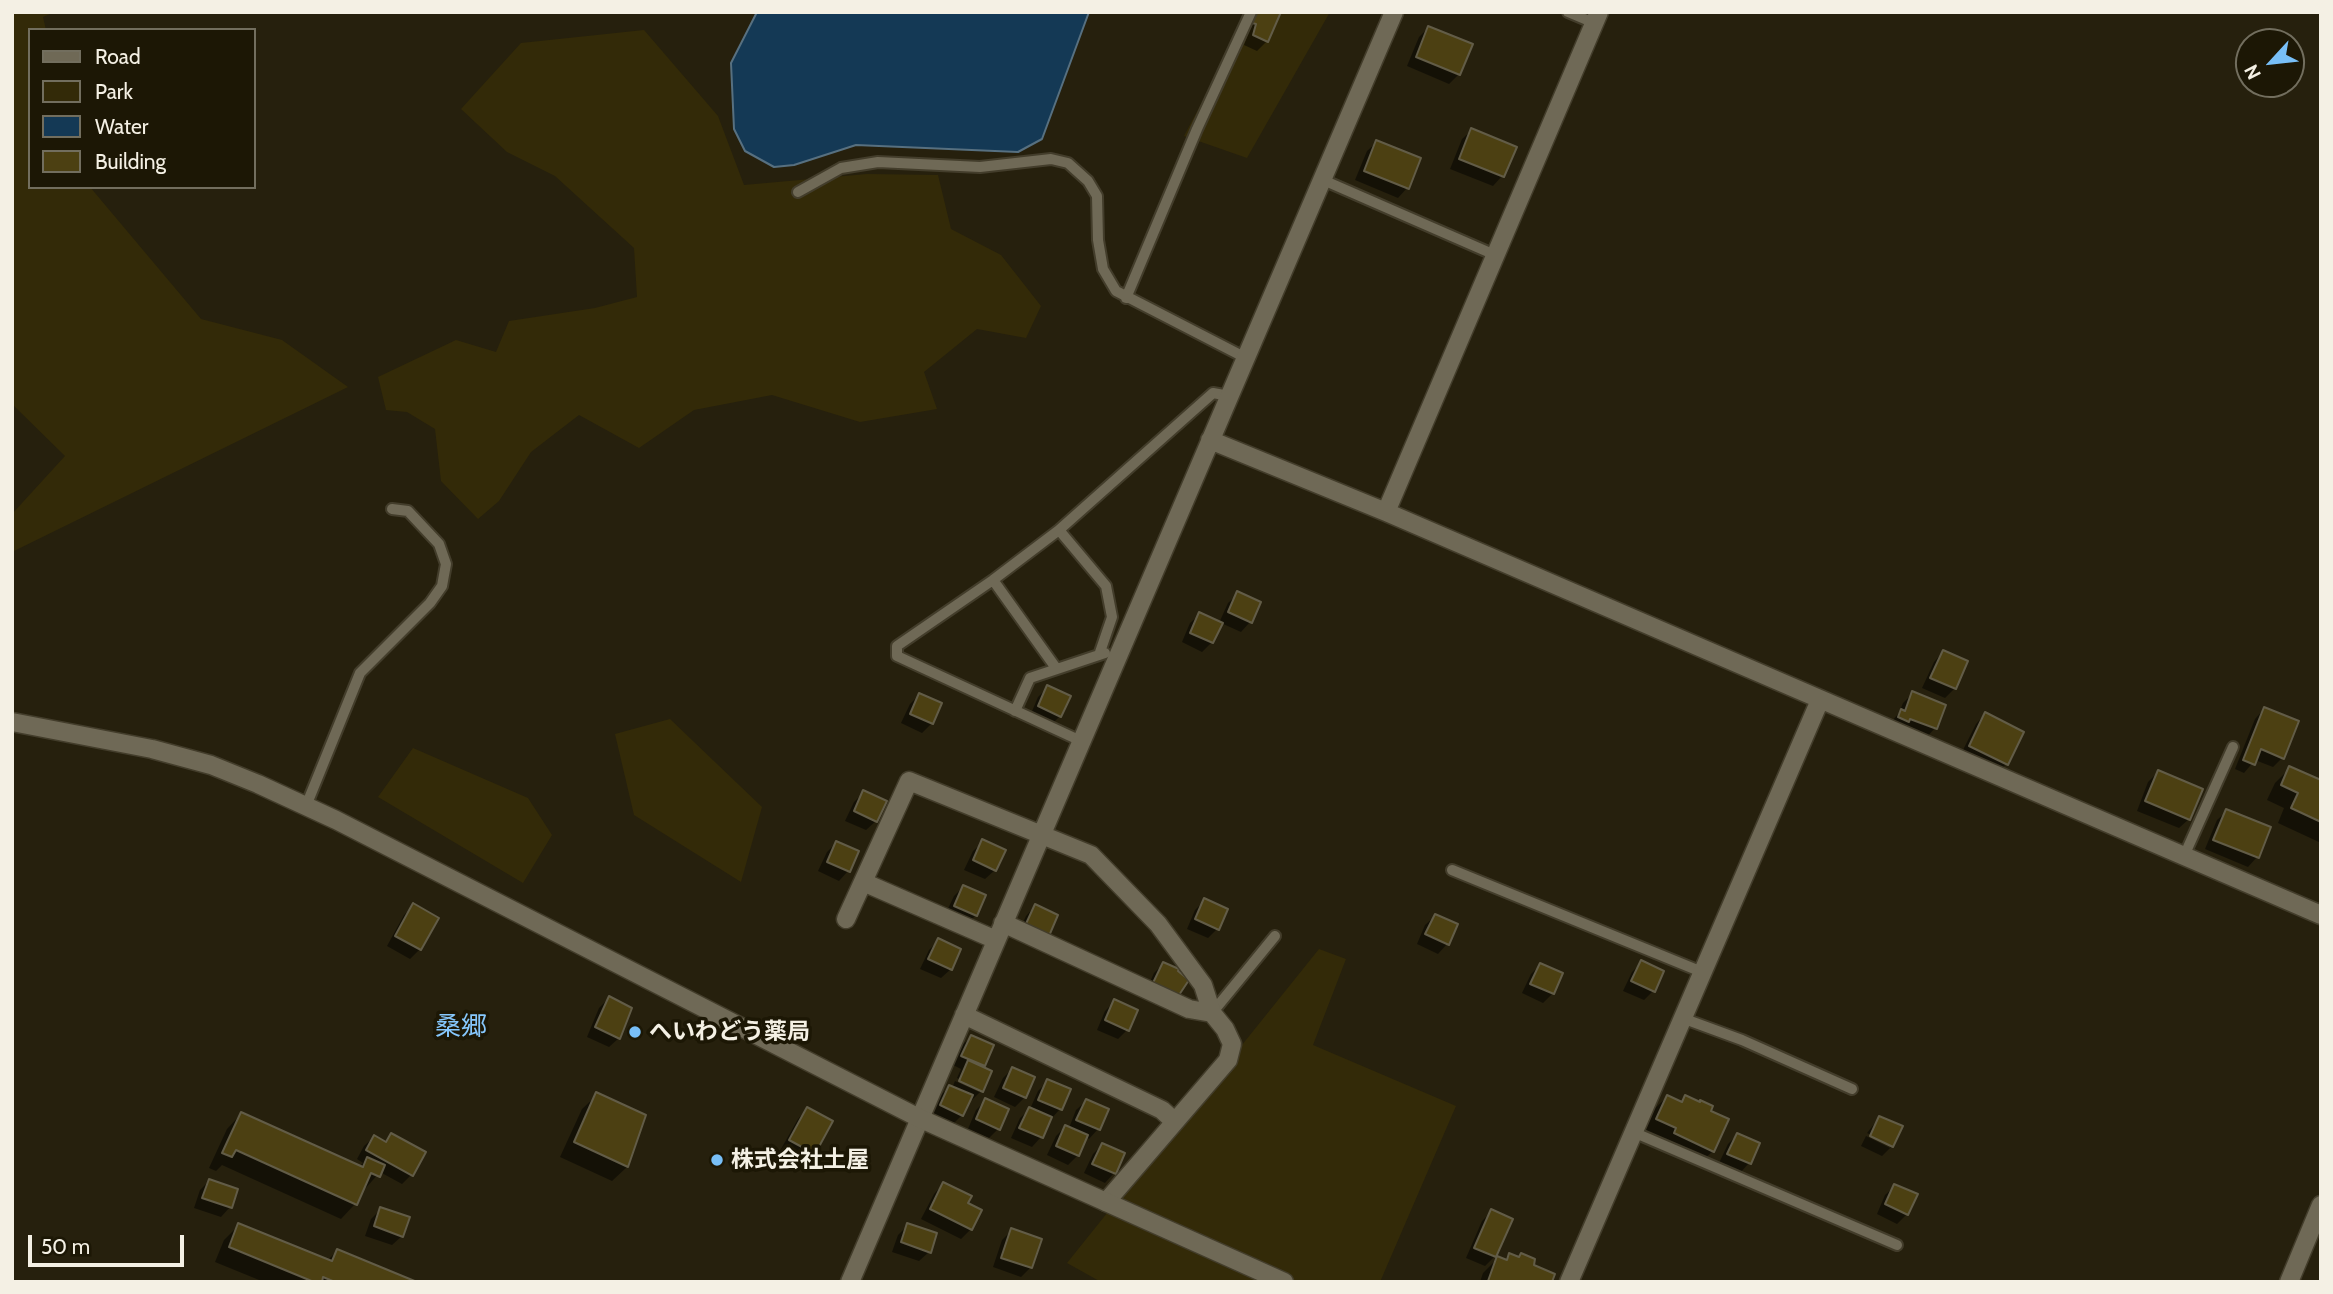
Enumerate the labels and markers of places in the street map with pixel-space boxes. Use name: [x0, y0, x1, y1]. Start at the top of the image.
place label: へいわどう薬局: [649, 1018, 810, 1046]
marker: へいわどう薬局: [627, 1024, 643, 1040]
place label: 株式会社土屋: [731, 1146, 869, 1174]
marker: 株式会社土屋: [709, 1152, 725, 1168]

